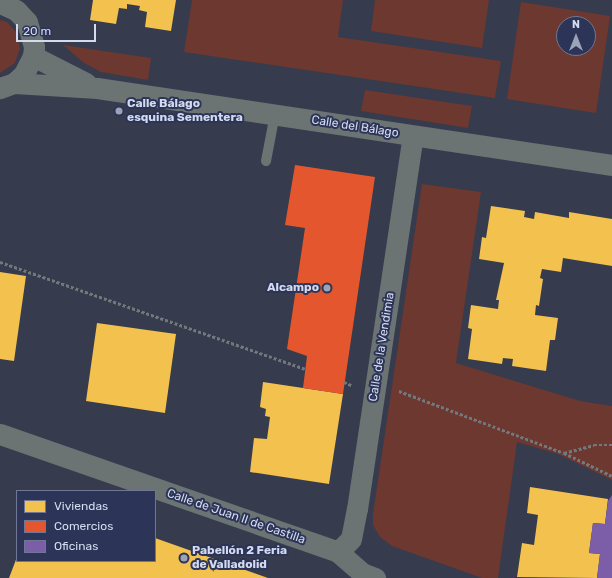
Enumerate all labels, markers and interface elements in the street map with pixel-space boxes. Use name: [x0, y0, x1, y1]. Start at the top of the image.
scale bar: [18, 16, 98, 42]
north arrow: [556, 16, 596, 56]
text: N: [572, 18, 580, 31]
text: 20 m: [23, 24, 51, 38]
place label: Calle Bálago esquina Sementera: [127, 97, 243, 125]
marker: Calle Bálago esquina Sementera: [114, 106, 124, 116]
street label: Calle del Bálago: [310, 113, 400, 141]
place label: Alcampo: [267, 281, 319, 295]
marker: Alcampo: [322, 283, 332, 293]
street label: Calle de la Vendimia: [366, 291, 398, 403]
street label: Calle de Juan II de Castilla: [165, 486, 307, 548]
legend: [16, 490, 156, 562]
text: Viviendas: [54, 499, 108, 513]
text: Comercios: [54, 519, 113, 533]
text: Oficinas: [54, 539, 98, 553]
place label: Pabellón 2 Feria de Valladolid: [192, 544, 287, 572]
marker: Pabellón 2 Feria de Valladolid: [179, 553, 189, 563]

